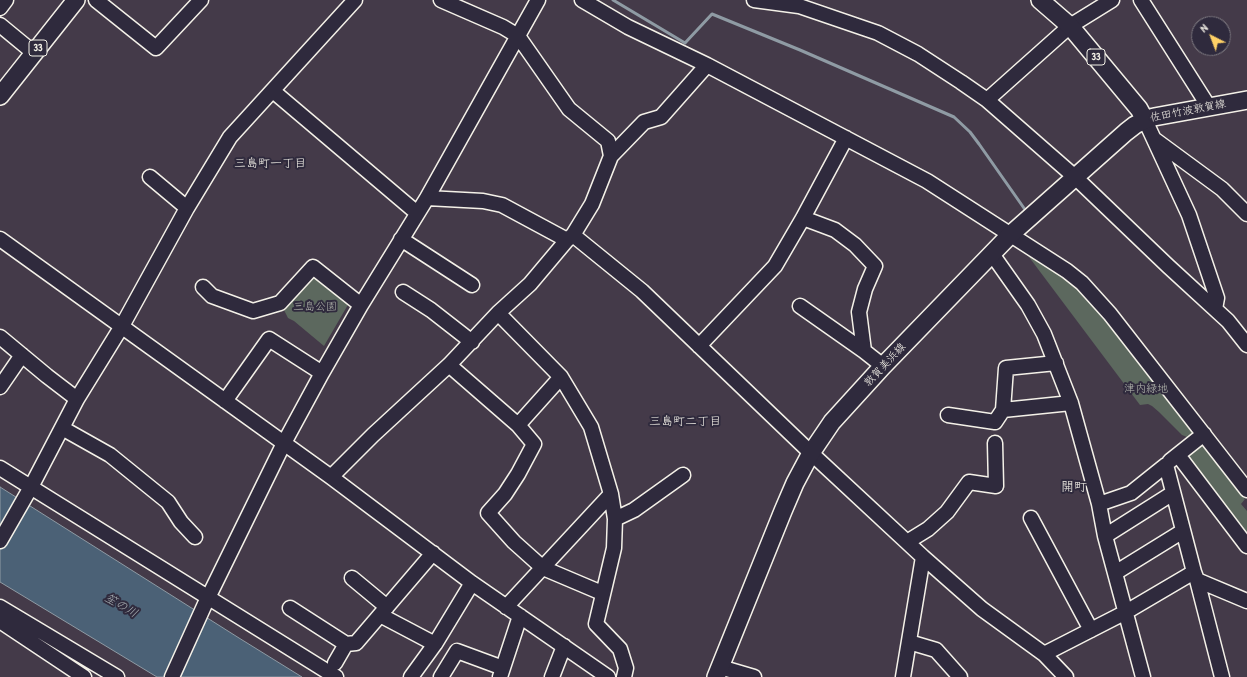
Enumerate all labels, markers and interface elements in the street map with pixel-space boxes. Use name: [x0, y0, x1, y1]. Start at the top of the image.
north arrow: [1191, 16, 1231, 56]
text: N: [1197, 21, 1210, 35]
road number: 33: [29, 40, 47, 56]
road number: 33: [1087, 49, 1105, 65]
street label: 佐田竹波敦賀線: [1149, 97, 1227, 125]
district label: 三島町一丁目: [234, 157, 306, 171]
park label: 三島公園: [293, 300, 337, 314]
street label: 敦賀美浜線: [861, 340, 909, 390]
park label: 津内緑地: [1124, 382, 1168, 396]
district label: 三島町二丁目: [649, 415, 721, 429]
district label: 開町: [1061, 480, 1087, 496]
water label: 笙の川: [102, 591, 140, 621]

